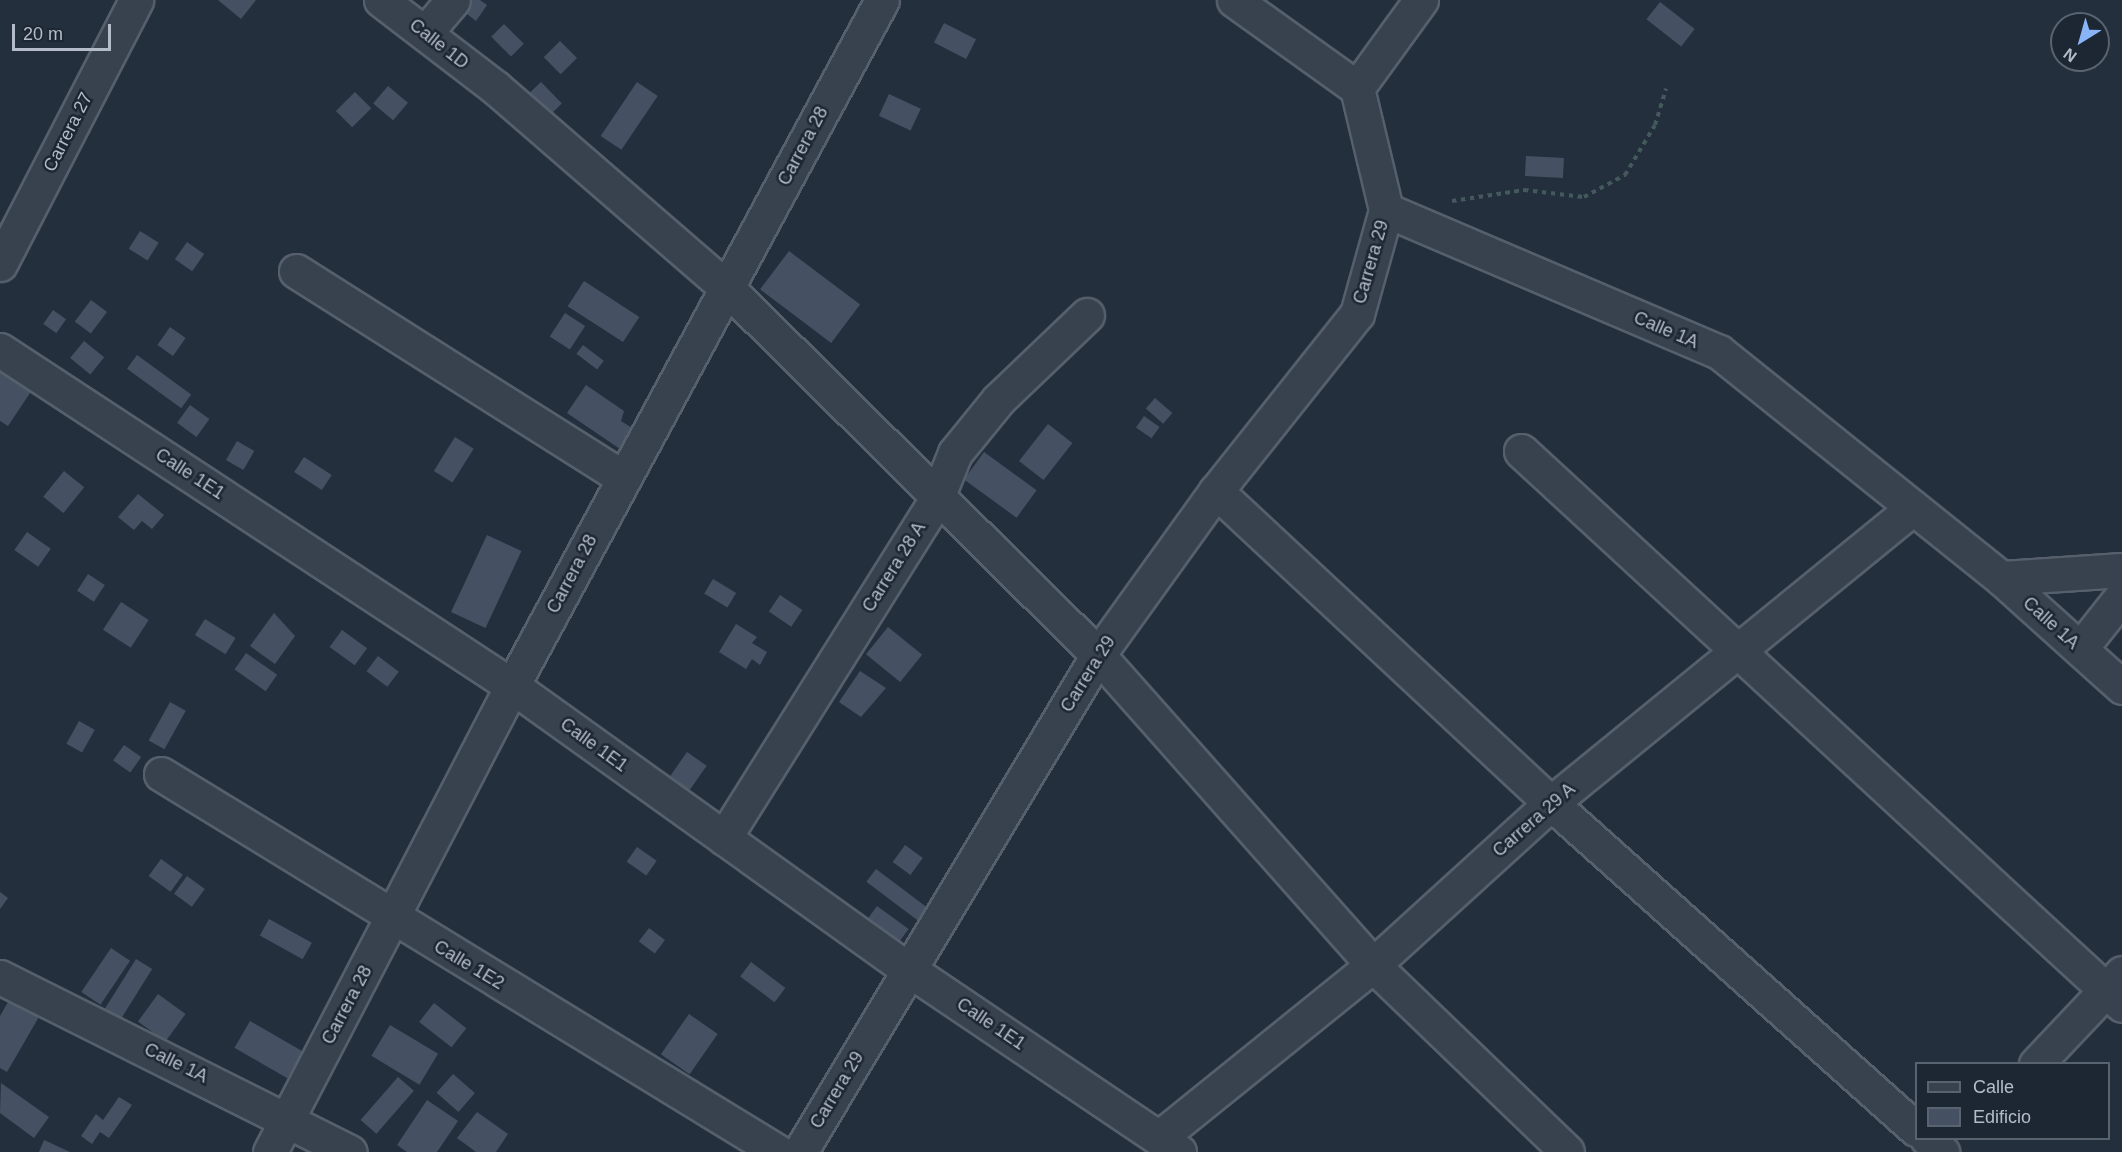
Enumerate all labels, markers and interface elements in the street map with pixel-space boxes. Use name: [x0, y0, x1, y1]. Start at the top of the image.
scale bar: [15, 12, 114, 50]
north arrow: [2050, 12, 2110, 72]
street label: Calle 1D: [405, 14, 473, 74]
text: 20 m: [23, 24, 63, 44]
text: N: [2060, 45, 2080, 65]
street label: Carrera 27: [39, 89, 97, 175]
street label: Carrera 28: [773, 103, 833, 189]
street label: Carrera 29: [1349, 218, 1393, 306]
street label: Calle 1A: [1630, 307, 1702, 353]
street label: Calle 1E1: [151, 444, 229, 504]
street label: Carrera 28 A: [858, 518, 930, 616]
street label: Carrera 28: [542, 531, 602, 617]
street label: Calle 1A: [2018, 592, 2084, 654]
street label: Carrera 29: [1056, 632, 1120, 716]
street label: Calle 1E1: [556, 713, 632, 777]
street label: Carrera 29 A: [1488, 778, 1580, 862]
street label: Calle 1E2: [430, 936, 508, 994]
street label: Carrera 28: [317, 962, 377, 1048]
street label: Calle 1E1: [953, 993, 1029, 1055]
street label: Calle 1A: [141, 1038, 211, 1088]
street label: Carrera 29: [806, 1048, 868, 1132]
legend: [1915, 1062, 2110, 1140]
text: Calle: [1973, 1077, 2014, 1097]
text: Edificio: [1973, 1107, 2031, 1127]

